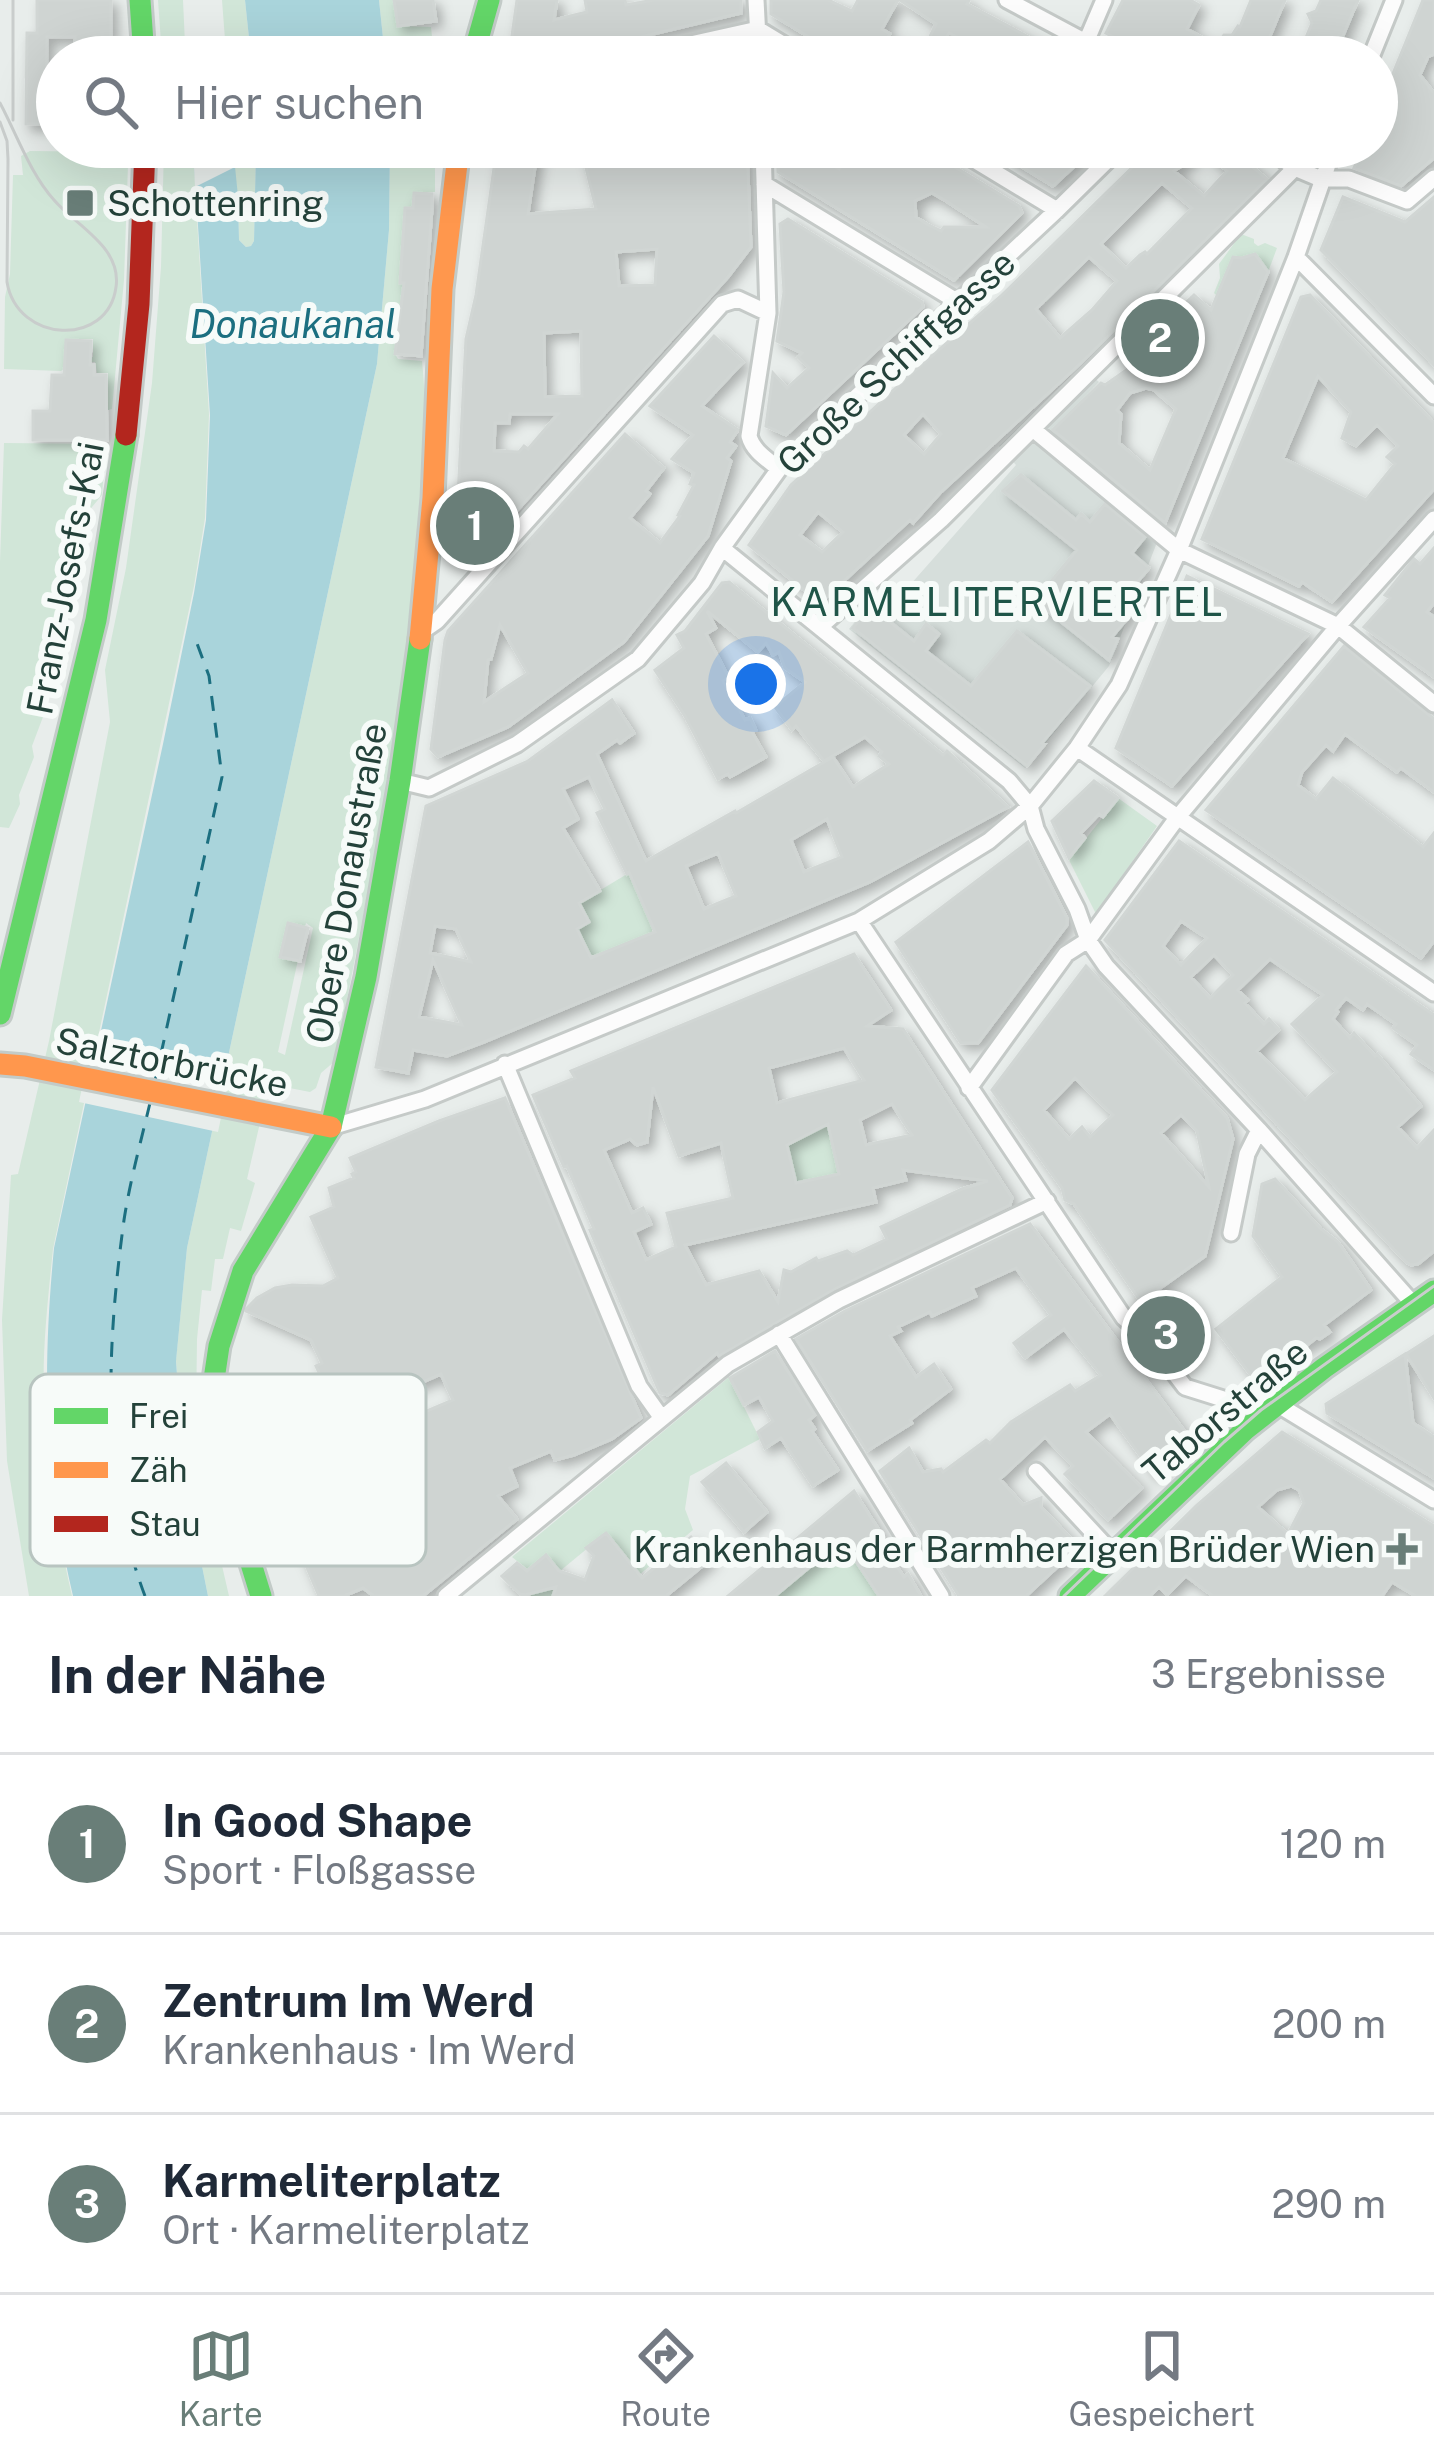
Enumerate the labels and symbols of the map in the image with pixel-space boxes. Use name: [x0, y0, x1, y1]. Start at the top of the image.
place label: Schottenring: [107, 182, 324, 224]
marker: Schottenring: [64, 187, 96, 219]
street label: Große Schiffgasse: [769, 241, 1023, 483]
pin: 2: [1121, 293, 1199, 383]
water label: Donaukanal: [189, 301, 397, 347]
street label: Franz-Josefs-Kai: [18, 438, 112, 718]
pin: 1: [436, 481, 514, 571]
district label: KARMELITERVIERTEL: [770, 579, 1226, 625]
your location: [726, 654, 786, 714]
street label: Obere Donaustraße: [297, 720, 395, 1046]
street label: Salztorbrücke: [52, 1019, 292, 1105]
pin: 3: [1127, 1290, 1205, 1380]
street label: Taborstraße: [1134, 1330, 1316, 1492]
legend: [30, 1374, 426, 1566]
text: Frei: [129, 1397, 188, 1435]
text: Zäh: [129, 1451, 187, 1489]
text: Stau: [129, 1505, 201, 1543]
place label: Krankenhaus der Barmherzigen Brüder Wien: [633, 1528, 1375, 1570]
marker: Krankenhaus der Barmherzigen Brüder Wien: [1386, 1533, 1418, 1565]

